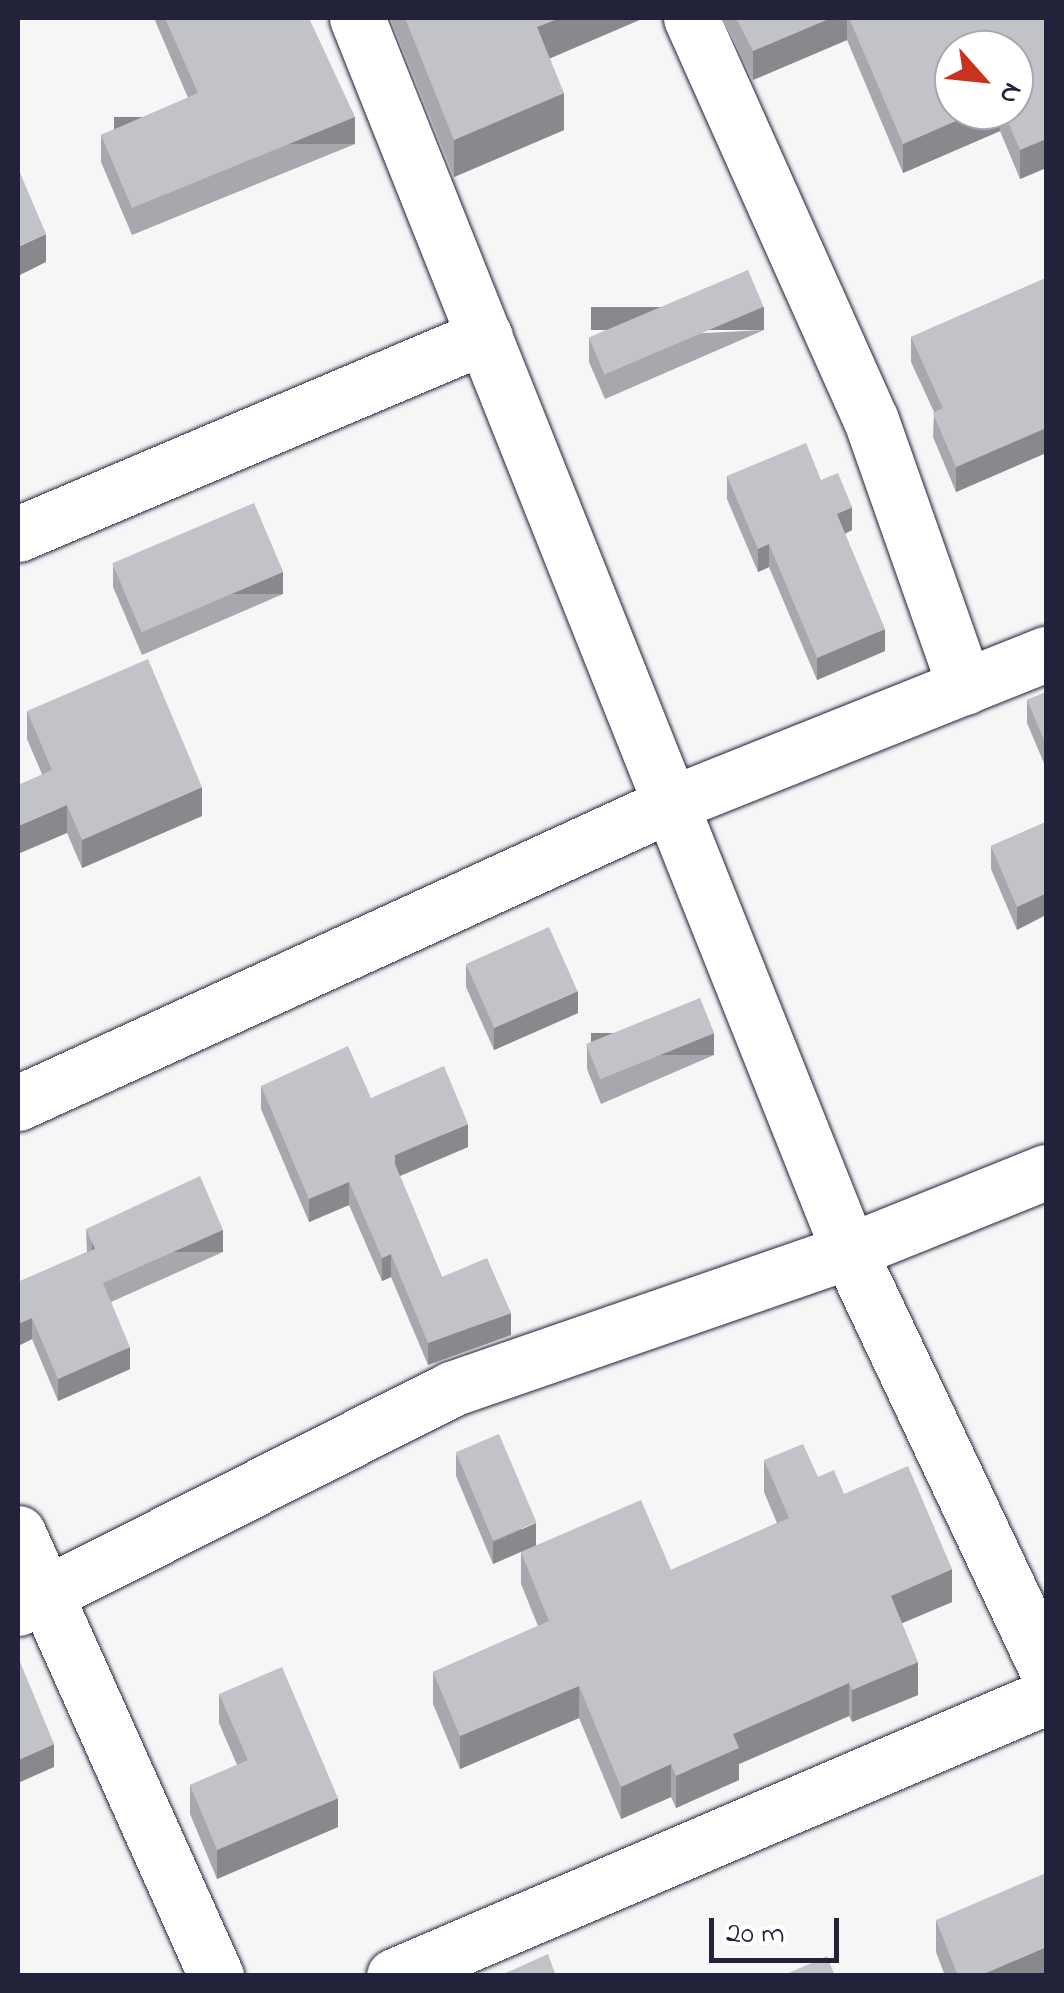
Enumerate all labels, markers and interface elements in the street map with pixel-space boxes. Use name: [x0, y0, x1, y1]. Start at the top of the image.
north arrow: [934, 30, 1034, 130]
text: N: [987, 75, 1032, 111]
scale bar: [714, 1898, 844, 1960]
text: 20 m: [726, 1913, 785, 1957]

